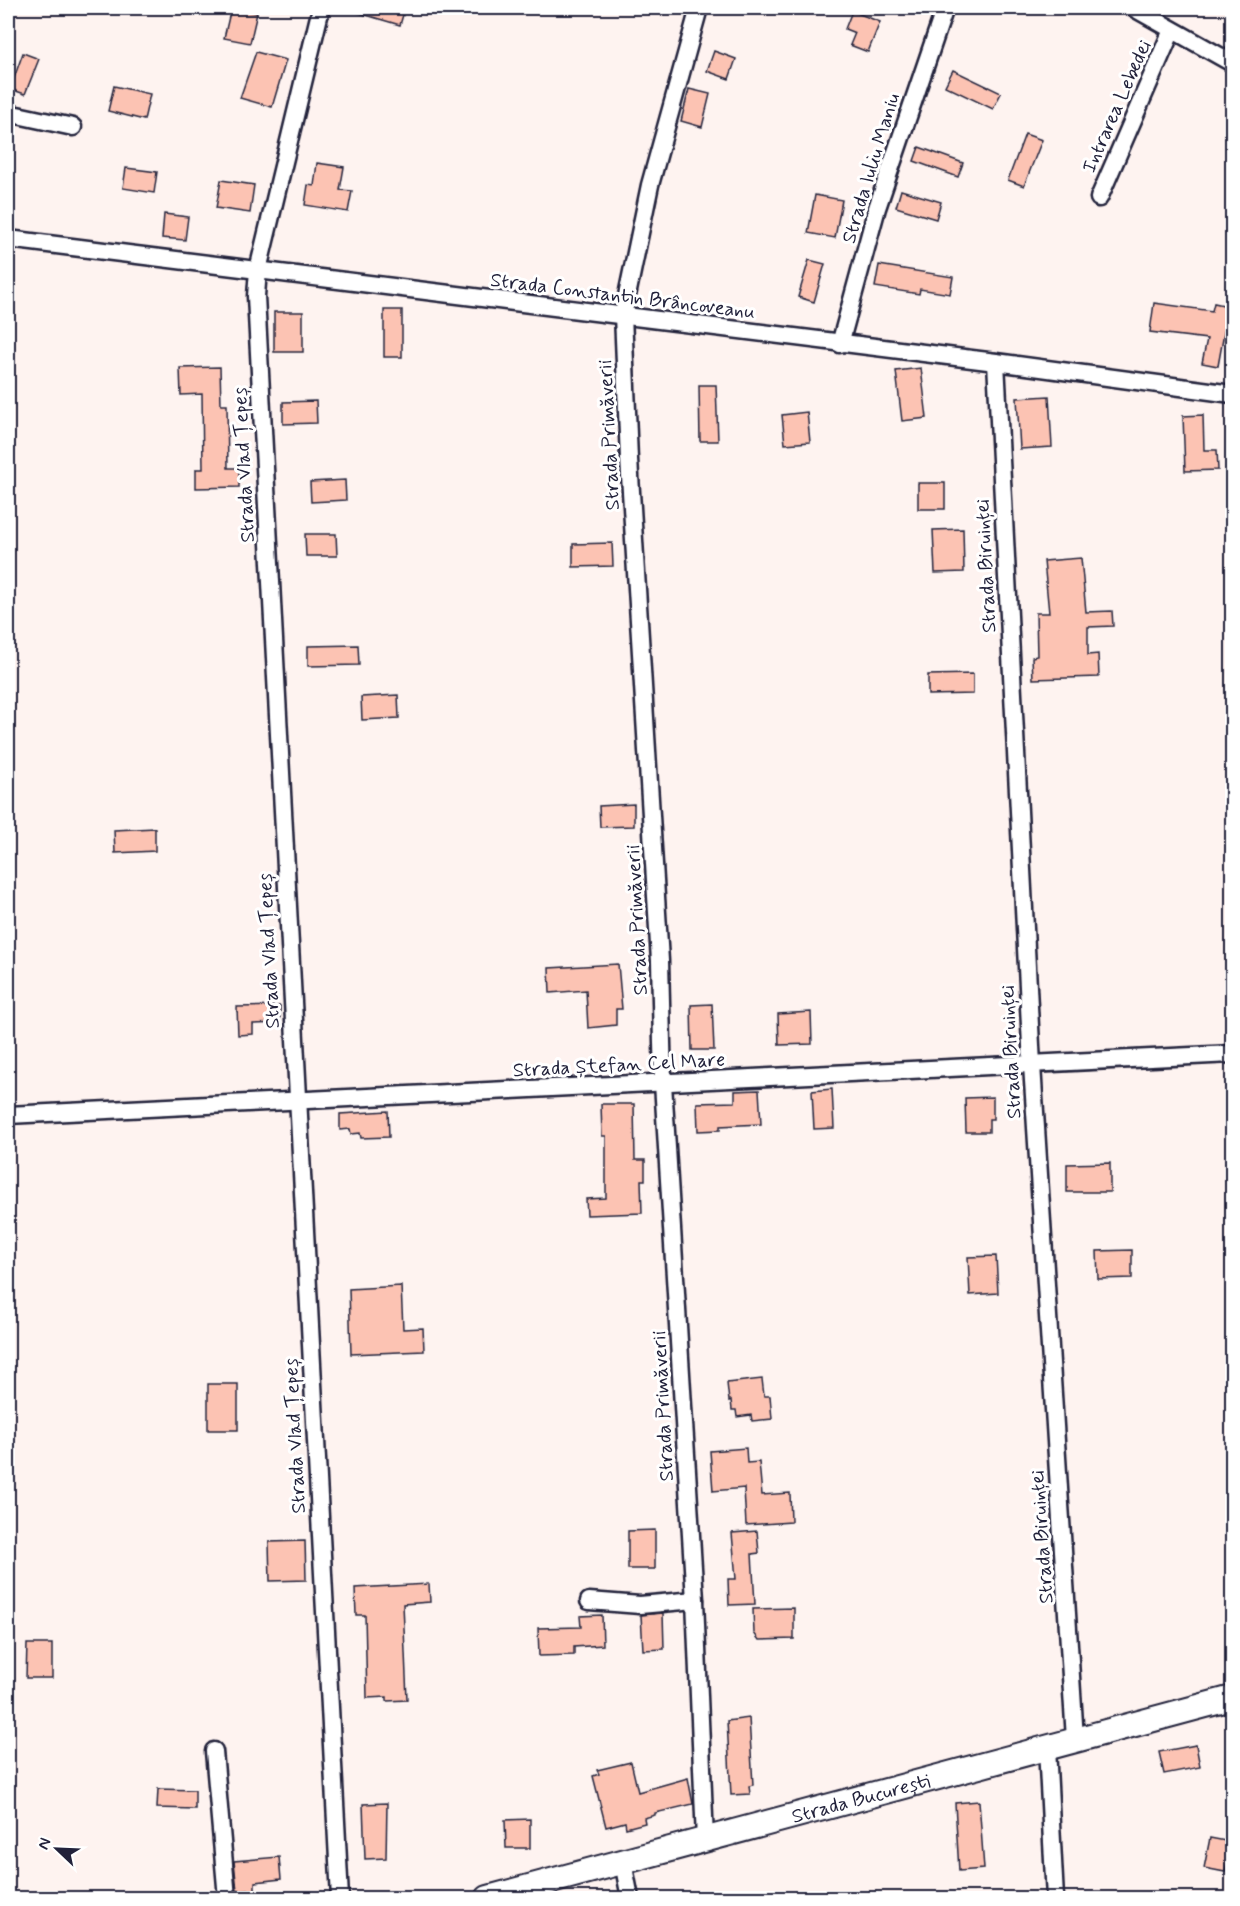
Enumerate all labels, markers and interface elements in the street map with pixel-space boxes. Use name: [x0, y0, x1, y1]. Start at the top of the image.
street label: Intrarea Lebedei: [1076, 36, 1159, 177]
street label: Strada Iuliu Maniu: [836, 90, 907, 247]
street label: Strada Constantin Brâncoveanu: [489, 267, 757, 326]
street label: Strada Primăverii: [592, 359, 627, 511]
street label: Strada Vlad Țepeș: [227, 386, 262, 543]
street label: Strada Biruinței: [970, 498, 1003, 634]
street label: Strada Primăverii: [620, 844, 655, 996]
street label: Strada Vlad Țepeș: [252, 872, 287, 1029]
street label: Strada Biruinței: [995, 984, 1028, 1120]
street label: Strada Ștefan Cel Mare: [512, 1046, 726, 1085]
street label: Strada Primăverii: [646, 1330, 681, 1482]
street label: Strada Vlad Țepeș: [278, 1357, 313, 1514]
street label: Strada Biruinței: [1024, 1469, 1061, 1605]
street label: Strada București: [789, 1768, 933, 1831]
north arrow: [27, 1819, 87, 1879]
text: N: [33, 1835, 56, 1853]

